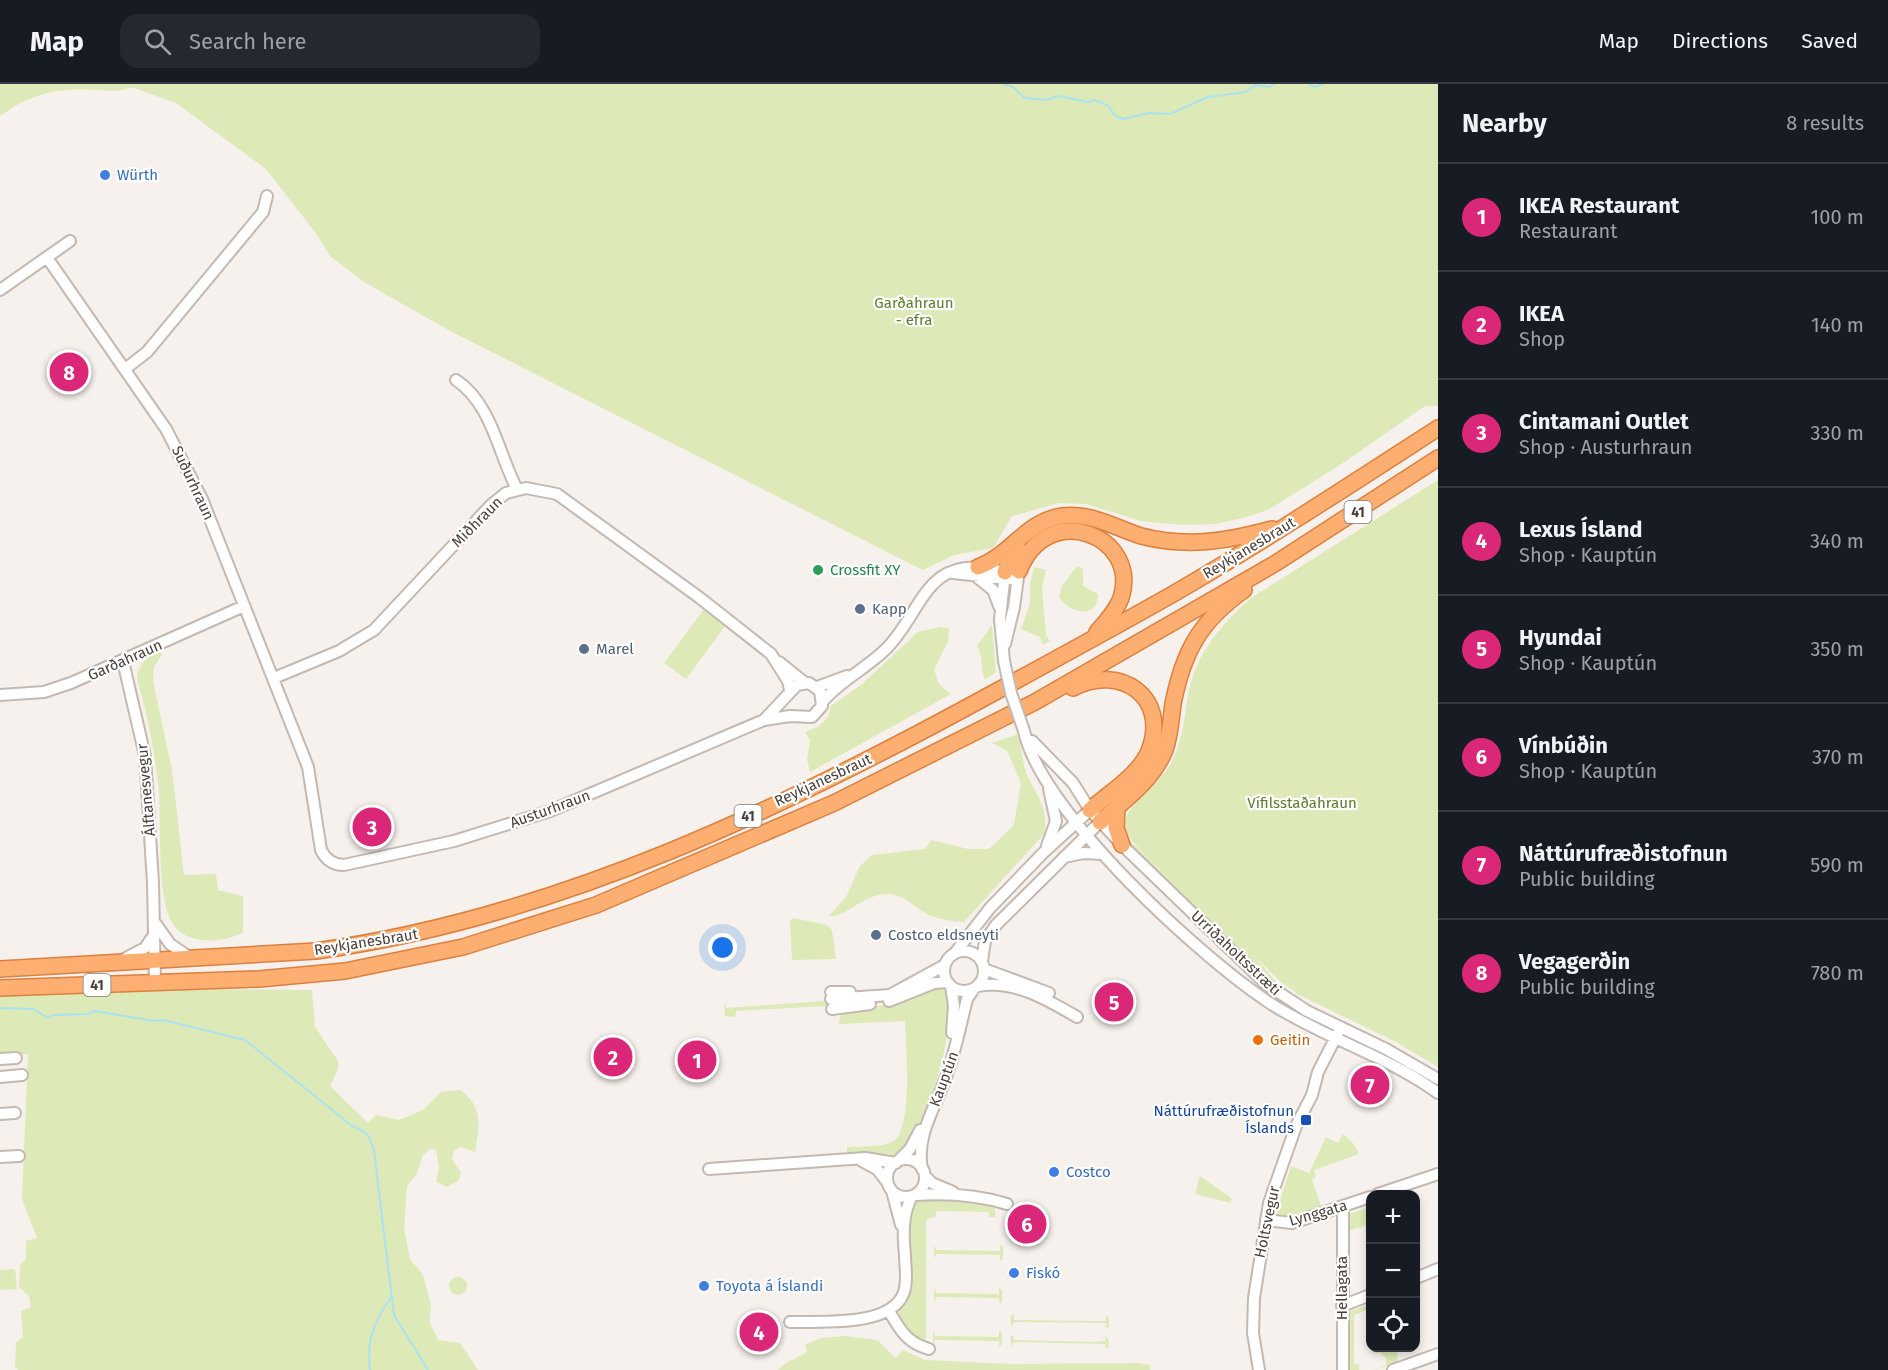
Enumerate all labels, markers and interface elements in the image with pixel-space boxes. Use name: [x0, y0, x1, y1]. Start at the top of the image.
search box: [120, 14, 540, 68]
text: Map: [30, 25, 84, 58]
icon: search: [141, 25, 174, 58]
text: Search here: [189, 28, 307, 55]
text: Map: [1599, 28, 1639, 54]
text: Directions: [1672, 28, 1768, 54]
text: Saved: [1801, 28, 1858, 54]
text: Nearby: [1462, 108, 1547, 139]
text: 8 results: [1786, 111, 1864, 135]
place label: Würth: [117, 166, 158, 184]
marker: Würth: [98, 168, 112, 182]
text: IKEA Restaurant: [1519, 192, 1679, 219]
text: 1: [1477, 205, 1486, 229]
text: 100 m: [1811, 205, 1864, 229]
text: Restaurant: [1519, 219, 1617, 243]
park label: Garðahraun - efra: [874, 294, 954, 329]
text: IKEA: [1519, 300, 1564, 327]
text: 2: [1476, 313, 1487, 337]
text: 140 m: [1811, 313, 1864, 337]
text: Shop: [1519, 327, 1565, 351]
pin: 8: [50, 350, 88, 394]
text: Cintamani Outlet: [1519, 408, 1689, 435]
text: 3: [1476, 421, 1487, 445]
text: 330 m: [1810, 421, 1864, 445]
text: Shop · Austurhraun: [1519, 435, 1693, 459]
street label: Suðurhraun: [168, 443, 218, 523]
street label: Miðhraun: [448, 493, 506, 551]
road number: 41: [1344, 501, 1372, 523]
street label: Reykjanesbraut: [1199, 513, 1299, 583]
text: Lexus Ísland: [1519, 516, 1643, 543]
text: 4: [1476, 529, 1487, 553]
text: 340 m: [1810, 529, 1864, 553]
text: Shop · Kauptún: [1519, 543, 1657, 567]
place label: Crossfit XY: [830, 561, 901, 579]
marker: Crossfit XY: [811, 563, 825, 577]
place label: Kapp: [872, 600, 907, 618]
marker: Kapp: [853, 602, 867, 616]
text: Hyundai: [1519, 624, 1602, 651]
street label: Garðahraun: [85, 636, 165, 684]
text: 5: [1476, 637, 1487, 661]
text: 350 m: [1810, 637, 1864, 661]
place label: Marel: [596, 640, 634, 658]
marker: Marel: [577, 642, 591, 656]
text: Shop · Kauptún: [1519, 651, 1657, 675]
text: Vínbúðin: [1519, 732, 1608, 759]
street label: Álftanesvegur: [133, 743, 159, 837]
text: 6: [1476, 745, 1487, 769]
text: 370 m: [1812, 745, 1864, 769]
street label: Reykjanesbraut: [772, 749, 875, 810]
text: Shop · Kauptún: [1519, 759, 1657, 783]
street label: Austurhraun: [507, 786, 593, 832]
park label: Vífilsstaðahraun: [1247, 794, 1357, 812]
pin: 3: [352, 804, 392, 850]
road number: 41: [734, 805, 762, 827]
text: Náttúrufræðistofnun: [1519, 840, 1728, 867]
text: 7: [1477, 853, 1486, 877]
text: 590 m: [1810, 853, 1864, 877]
text: Public building: [1519, 867, 1655, 891]
street label: Urriðaholtsstræti: [1187, 907, 1285, 999]
street label: Reykjanesbraut: [313, 925, 420, 959]
place label: Costco eldsneyti: [888, 926, 999, 944]
marker: Costco eldsneyti: [869, 928, 883, 942]
your location: [708, 933, 737, 962]
text: Vegagerðin: [1519, 948, 1630, 975]
text: 8: [1476, 961, 1487, 985]
text: 780 m: [1811, 961, 1864, 985]
road number: 41: [84, 974, 110, 996]
text: Public building: [1519, 975, 1655, 999]
pin: 5: [1094, 980, 1134, 1024]
place label: Geitin: [1270, 1031, 1310, 1049]
marker: Geitin: [1251, 1033, 1265, 1047]
pin: 2: [594, 1034, 632, 1080]
pin: 1: [678, 1038, 716, 1082]
street label: Kauptún: [926, 1049, 962, 1109]
pin: 7: [1350, 1062, 1390, 1108]
place label: Náttúrufræðistofnun Íslands: [1153, 1102, 1294, 1137]
marker: Náttúrufræðistofnun Íslands: [1299, 1113, 1313, 1127]
place label: Costco: [1066, 1163, 1111, 1181]
marker: Costco: [1047, 1165, 1061, 1179]
street label: Holtsvegur: [1251, 1184, 1283, 1260]
map controls: [1366, 1190, 1420, 1352]
button: +: [1366, 1190, 1420, 1244]
street label: Lynggata: [1287, 1196, 1349, 1230]
pin: 6: [1008, 1202, 1046, 1246]
button: −: [1366, 1244, 1420, 1298]
street label: Hellagata: [1333, 1256, 1351, 1320]
place label: Fiskó: [1026, 1264, 1060, 1282]
marker: Fiskó: [1007, 1266, 1021, 1280]
place label: Toyota á Íslandi: [716, 1277, 823, 1295]
marker: Toyota á Íslandi: [697, 1279, 711, 1293]
button: locate: [1366, 1298, 1420, 1352]
pin: 4: [740, 1310, 778, 1354]

